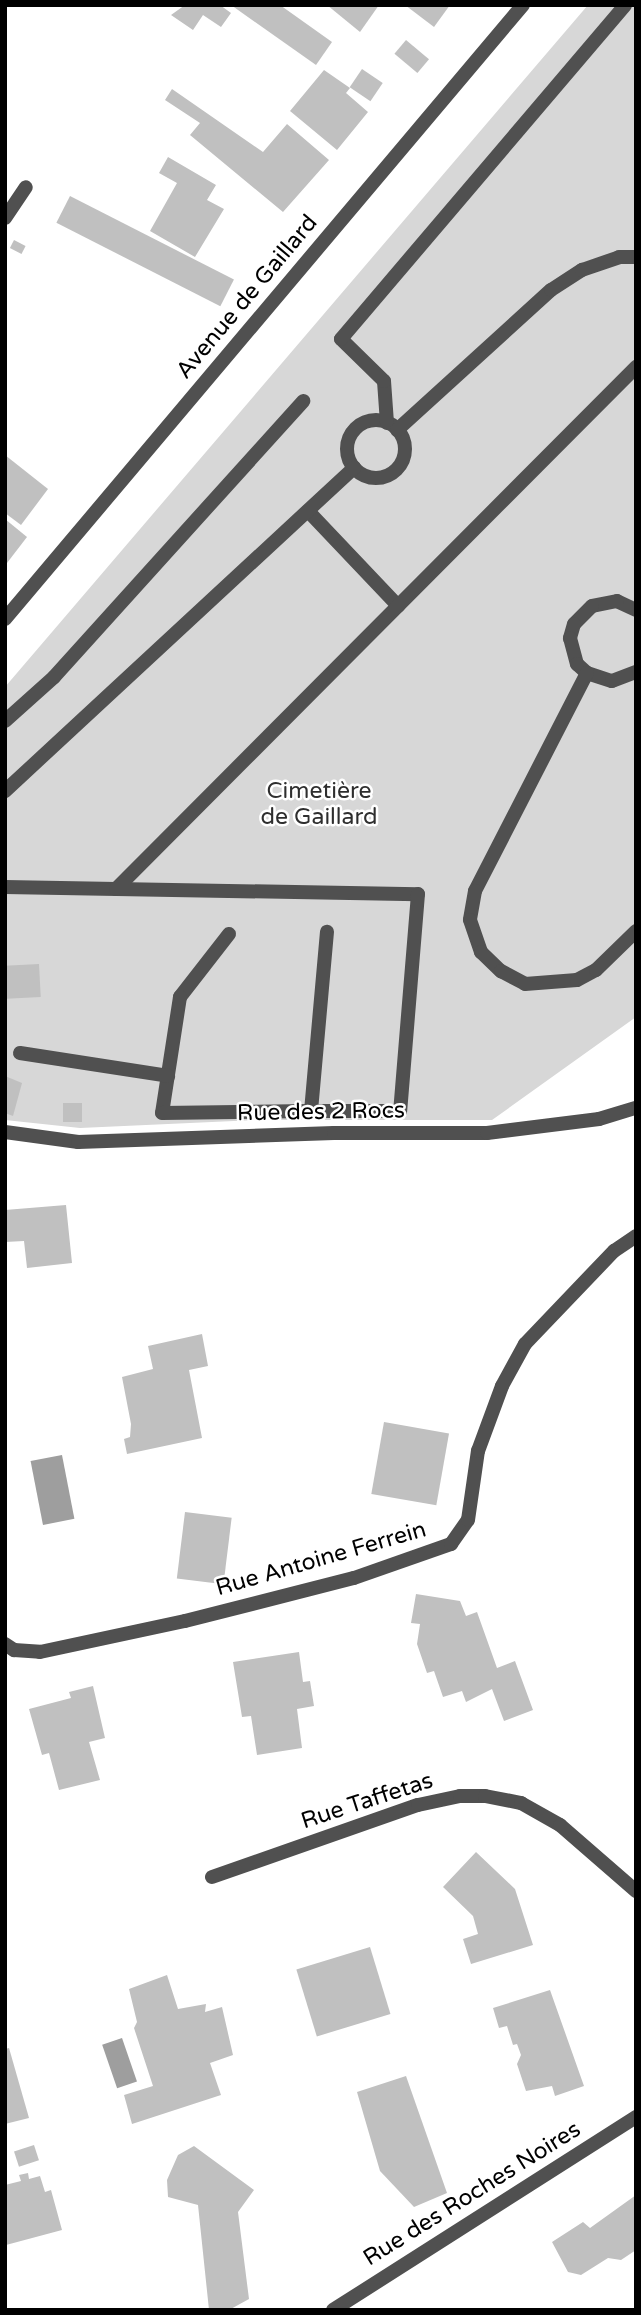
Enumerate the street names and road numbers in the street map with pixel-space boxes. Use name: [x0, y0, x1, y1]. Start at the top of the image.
street label: Avenue de Gaillard: [170, 210, 324, 384]
street label: Rue des 2 Rocs: [237, 1097, 405, 1127]
street label: Rue Antoine Ferrein: [213, 1516, 429, 1602]
street label: Rue Taffetas: [298, 1767, 436, 1835]
street label: Rue des Roches Noires: [358, 2116, 586, 2272]

